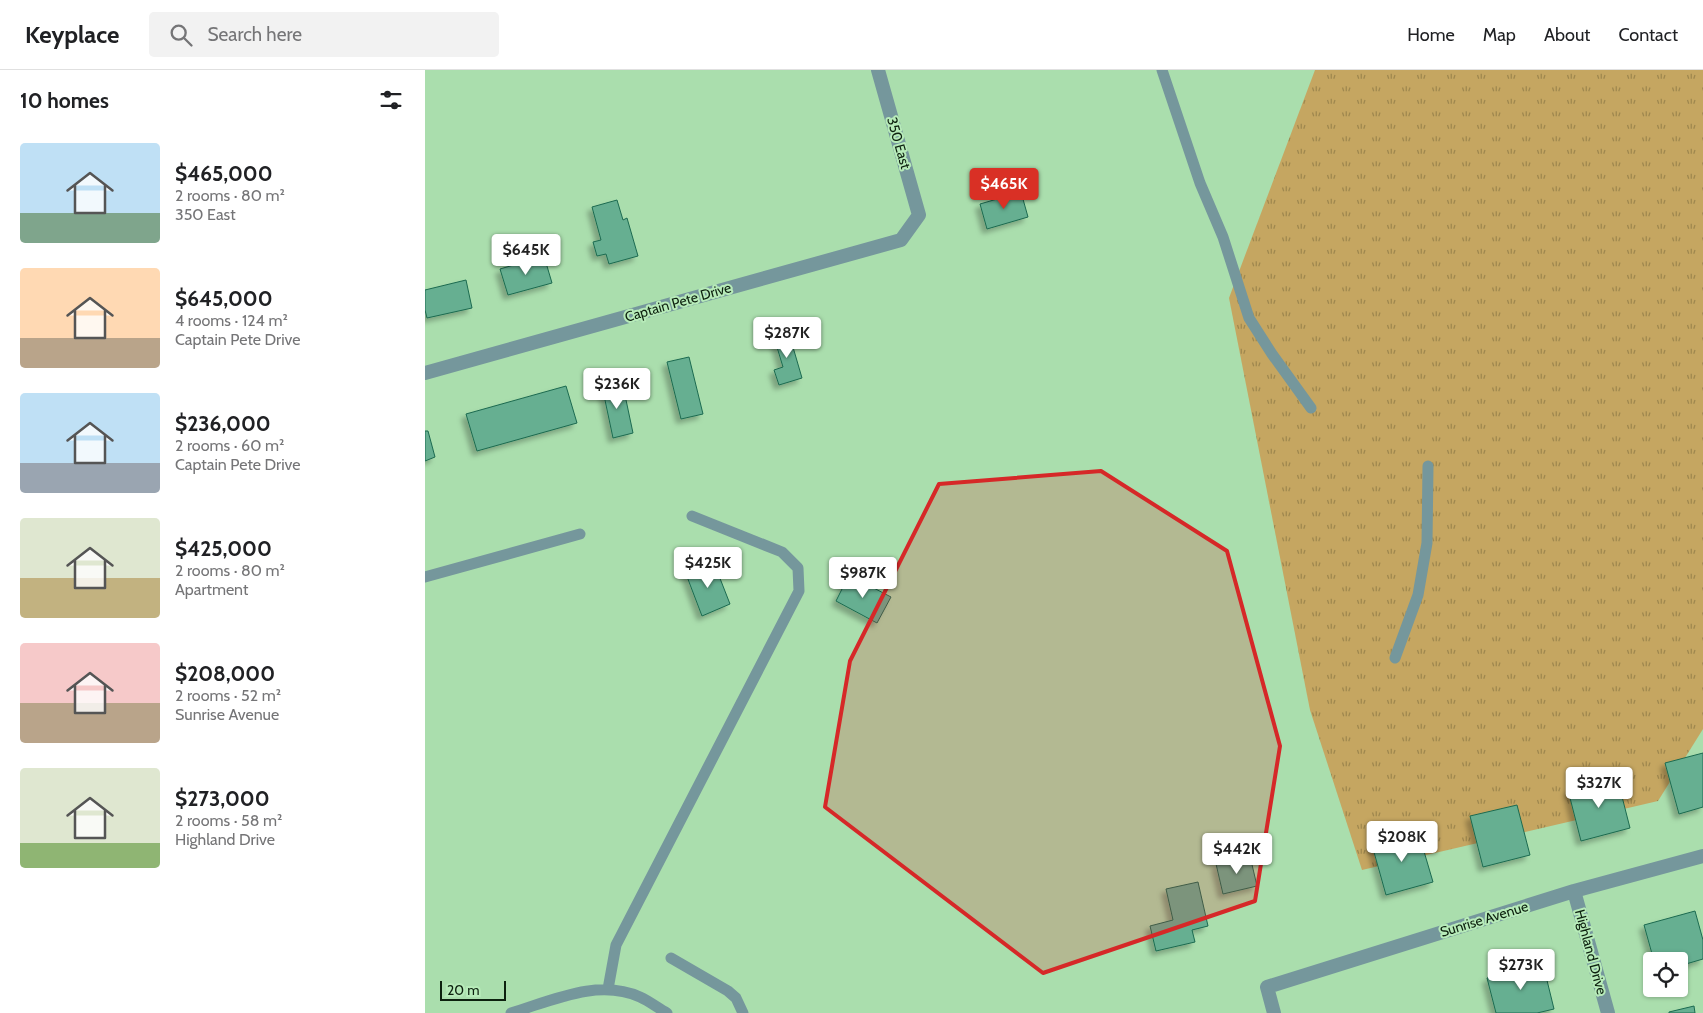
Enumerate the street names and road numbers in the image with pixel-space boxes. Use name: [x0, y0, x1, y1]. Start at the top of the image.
street label: 350 East: [883, 115, 915, 171]
street label: Captain Pete Drive: [623, 278, 733, 326]
street label: Sunrise Avenue: [1438, 897, 1530, 941]
street label: Highland Drive: [1571, 907, 1611, 997]

